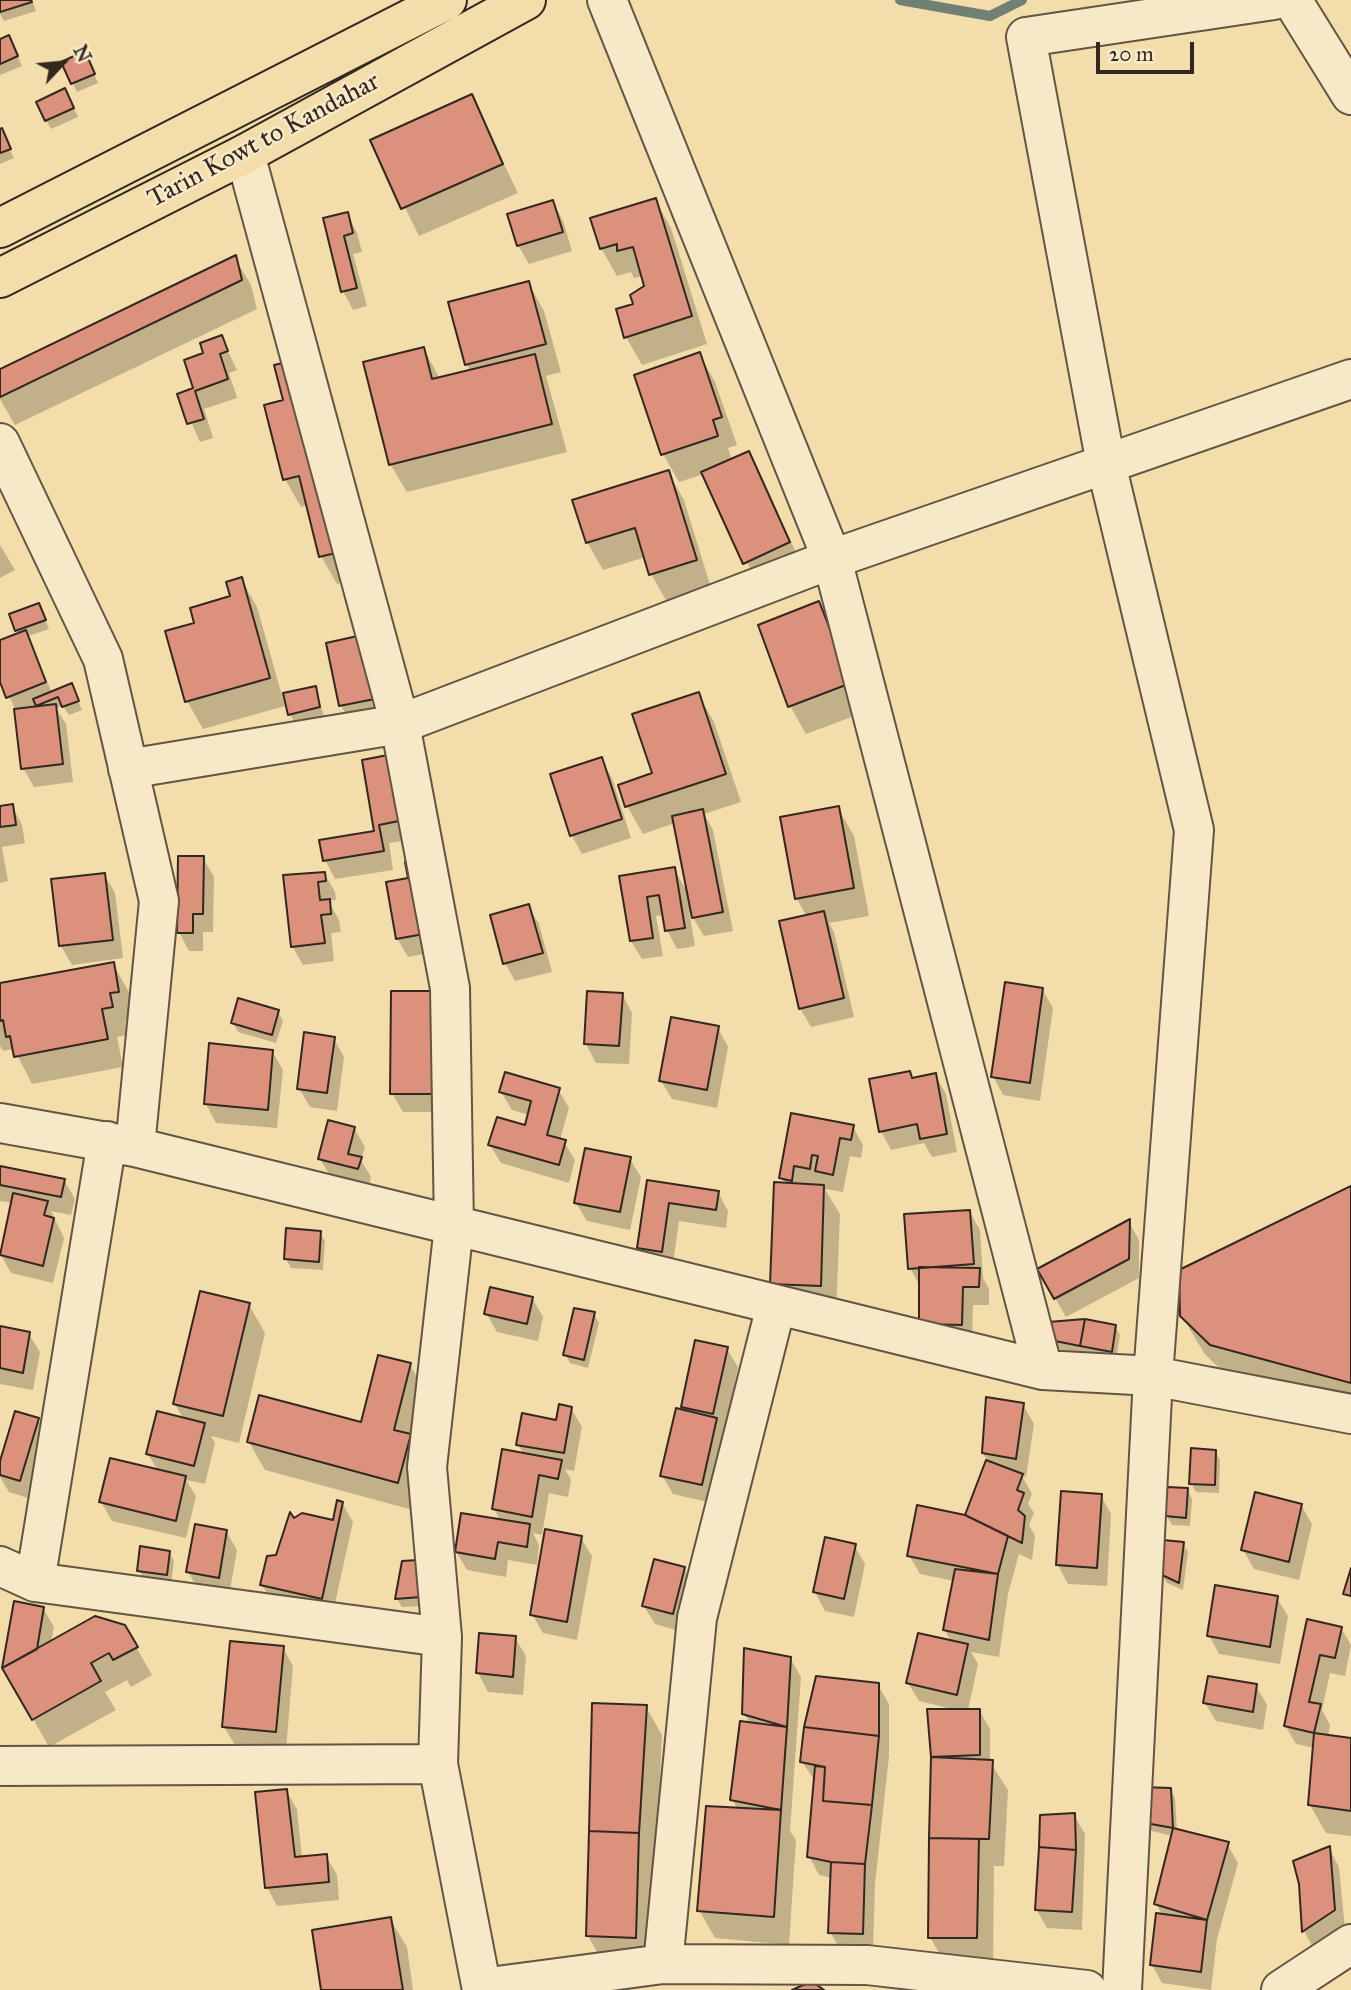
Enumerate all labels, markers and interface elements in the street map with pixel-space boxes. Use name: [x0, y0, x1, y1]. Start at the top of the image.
north arrow: [28, 28, 98, 98]
scale bar: [1099, 28, 1197, 72]
text: N: [68, 41, 96, 66]
text: 20 m: [1109, 41, 1154, 67]
street label: Tarin Kowt to Kandahar: [143, 67, 385, 215]

